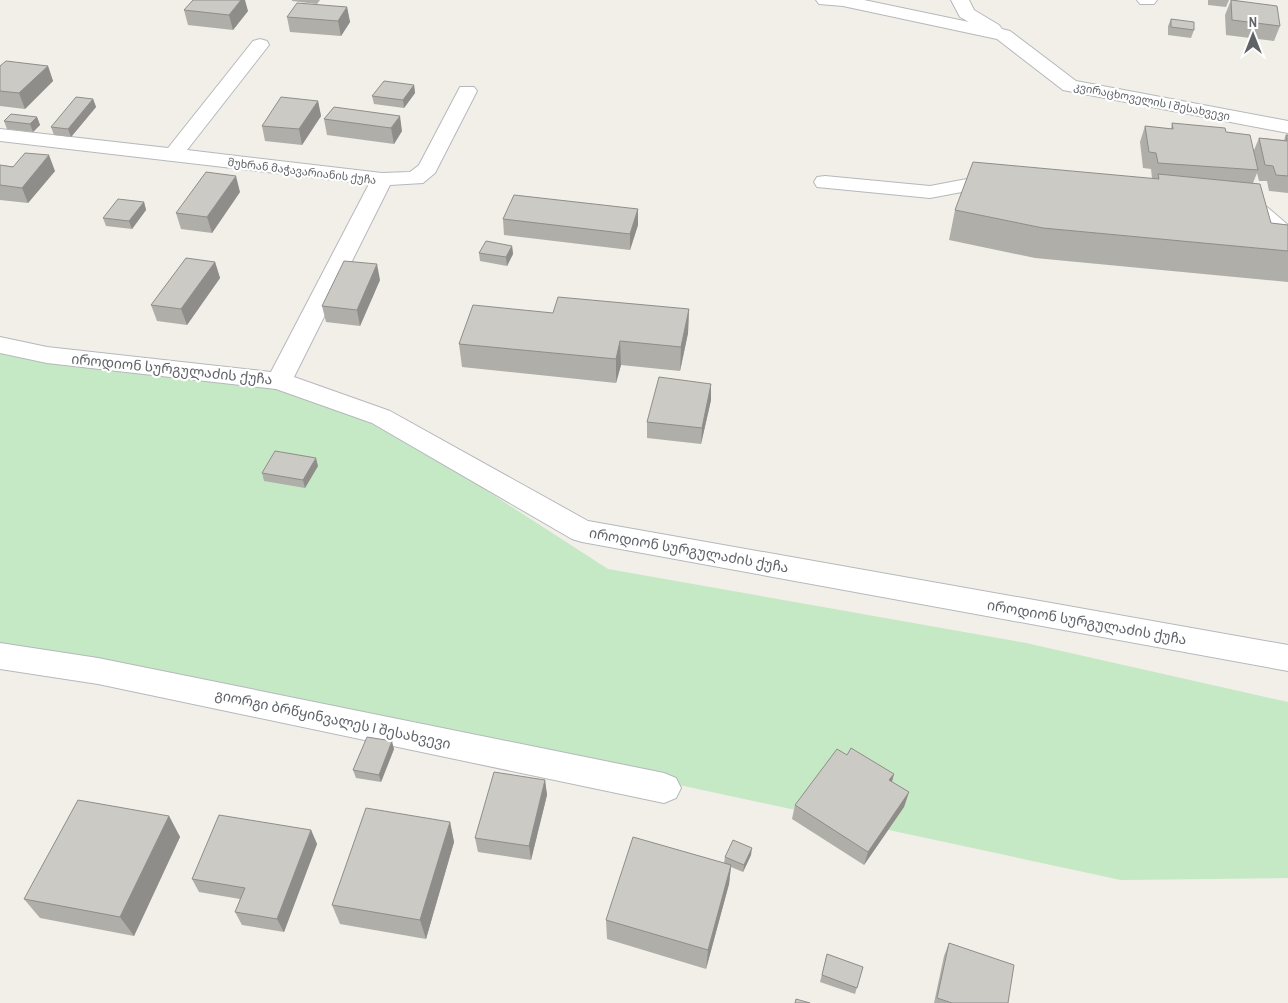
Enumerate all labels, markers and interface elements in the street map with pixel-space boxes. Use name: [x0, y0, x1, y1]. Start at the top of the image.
north arrow: [1228, 10, 1278, 60]
text: N: [1249, 13, 1257, 31]
street label: კვირაცხოველის I შესახვევი: [1073, 79, 1231, 123]
street label: მუხრან მაჭავარიანის ქუჩა: [227, 155, 377, 187]
street label: იროდიონ სურგულაძის ქუჩა: [71, 349, 273, 389]
street label: იროდიონ სურგულაძის ქუჩა: [588, 524, 790, 576]
street label: იროდიონ სურგულაძის ქუჩა: [986, 596, 1188, 648]
street label: გიორგი ბრწყინვალეს I შესახვევი: [213, 685, 453, 753]

